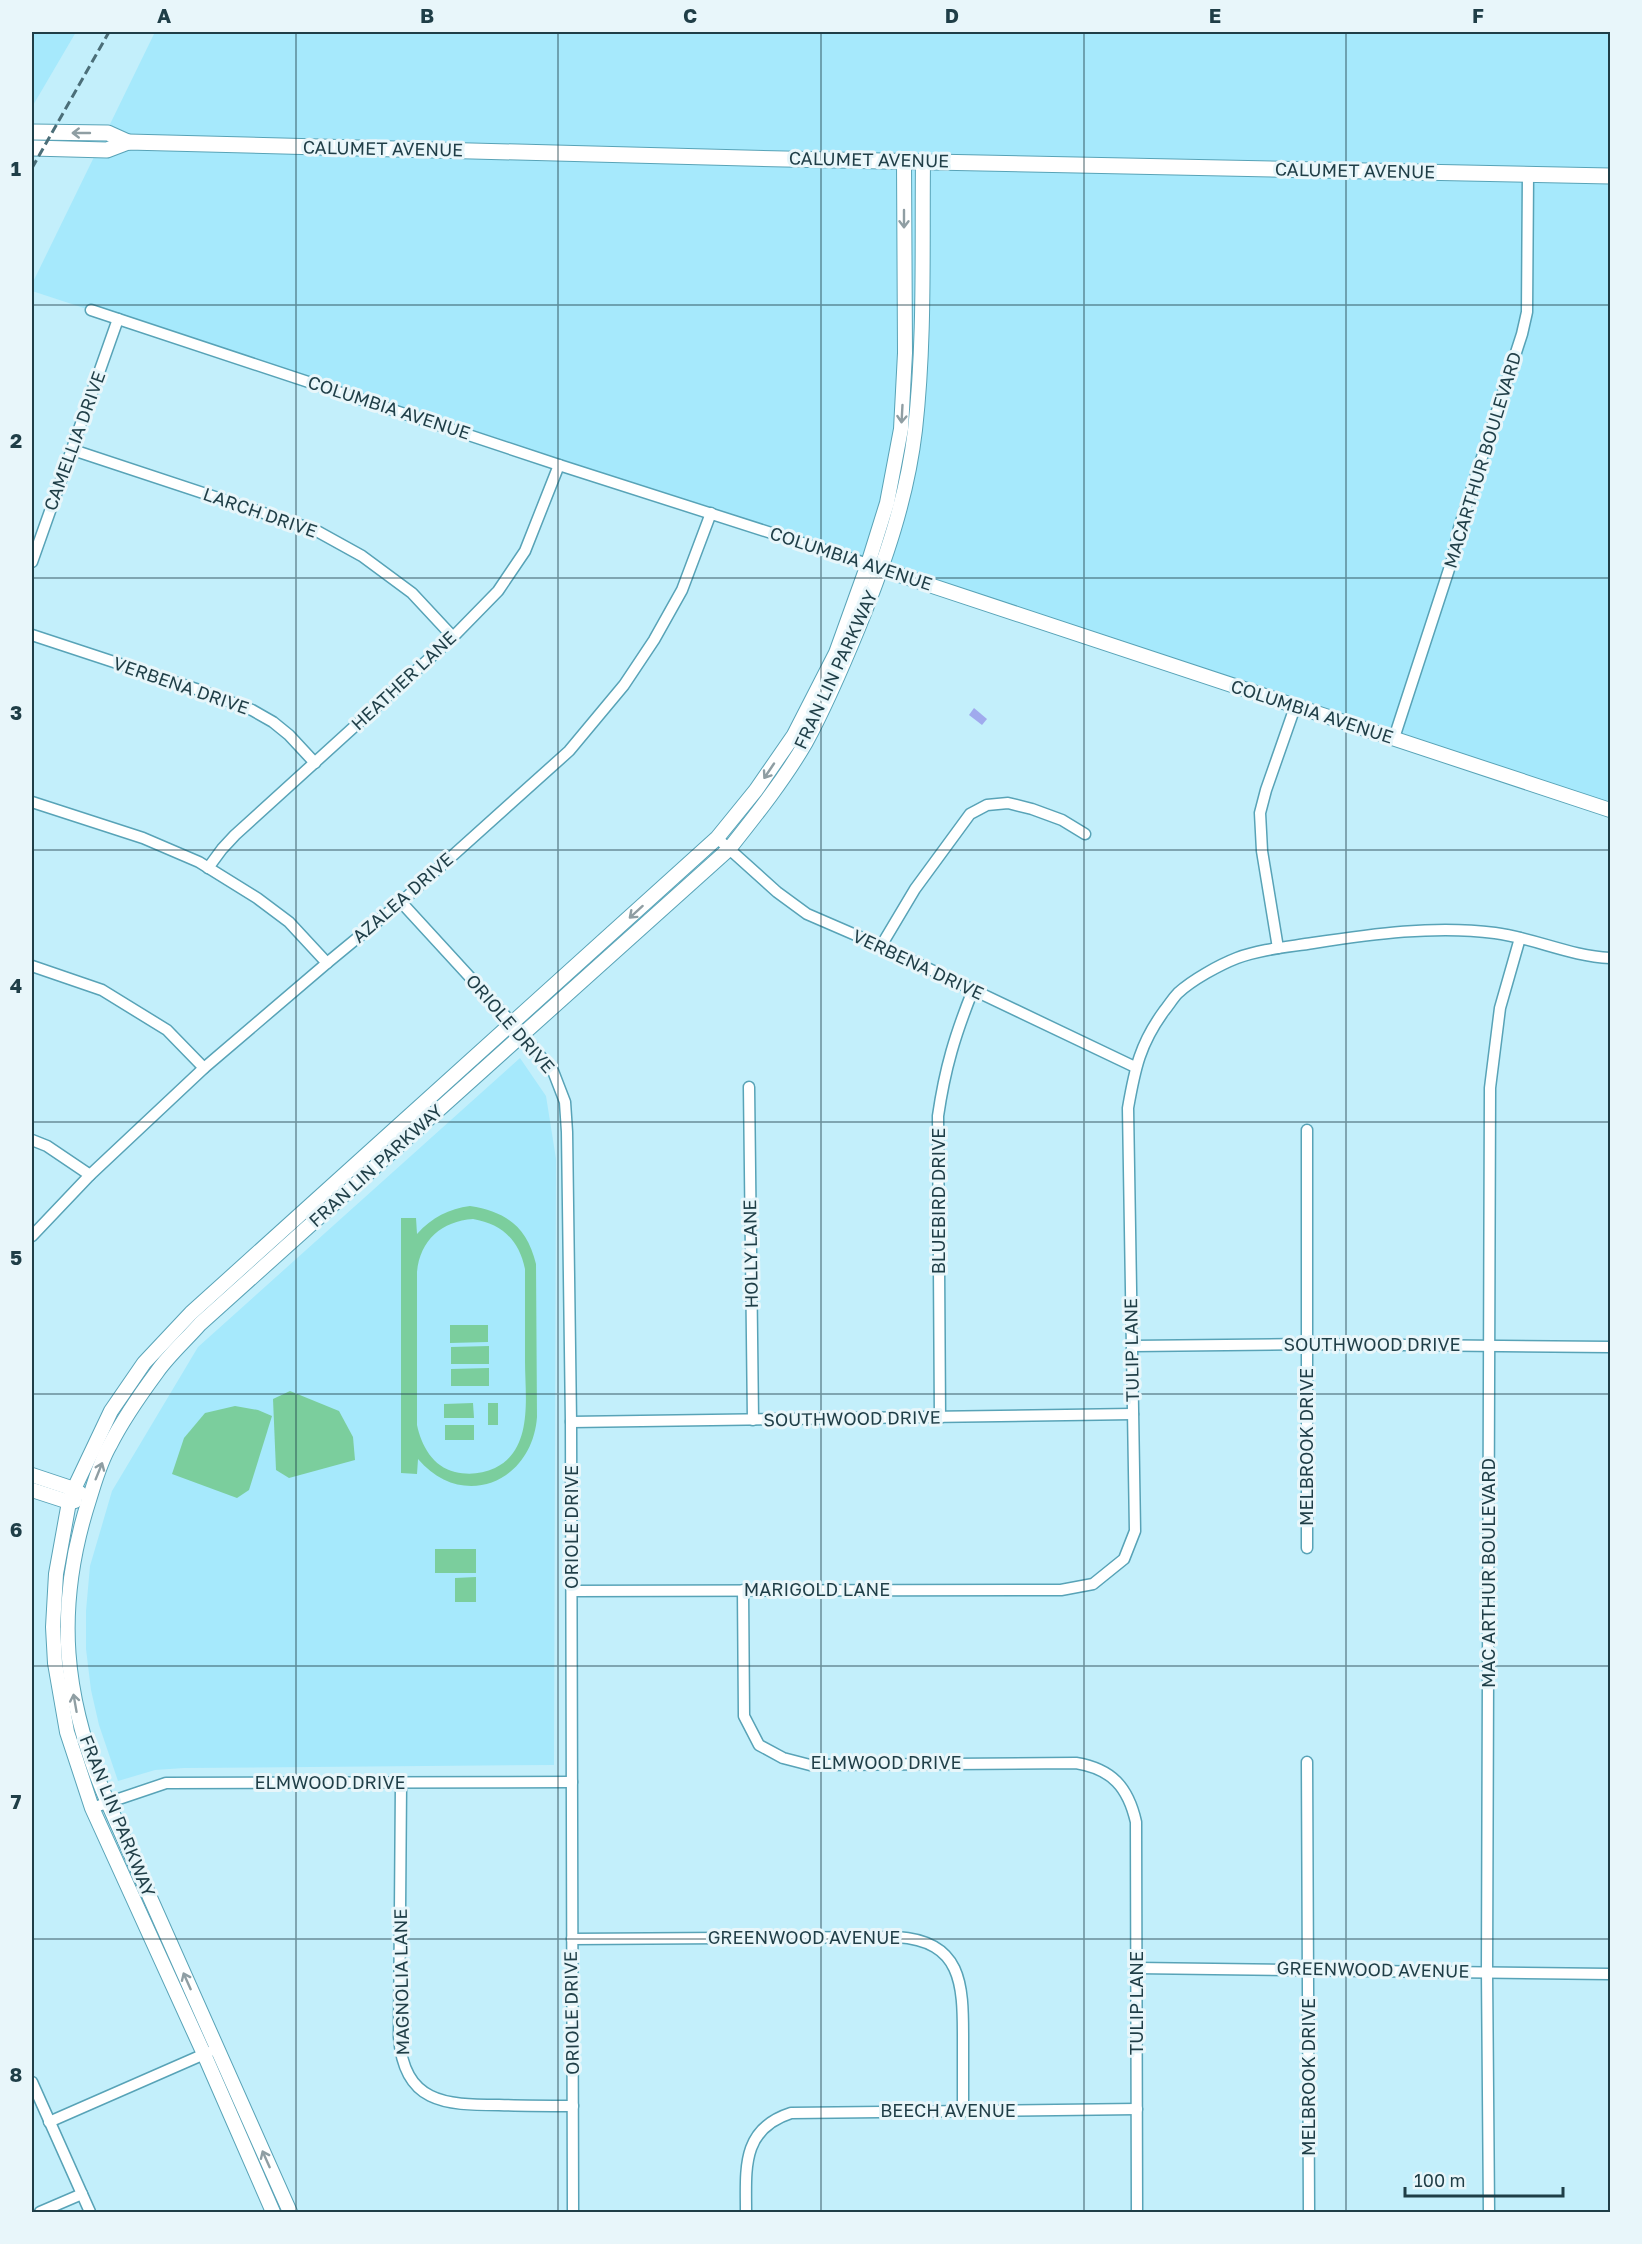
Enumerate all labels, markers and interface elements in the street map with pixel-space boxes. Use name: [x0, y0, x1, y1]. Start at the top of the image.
text: A: [157, 3, 171, 27]
text: B: [420, 3, 434, 27]
text: C: [683, 3, 697, 27]
text: D: [945, 3, 959, 27]
text: E: [1209, 3, 1221, 27]
text: F: [1472, 3, 1484, 27]
one-way arrow: [71, 127, 91, 138]
street label: CALUMET AVENUE: [303, 136, 463, 160]
street label: CALUMET AVENUE: [789, 147, 949, 171]
text: 1: [11, 156, 21, 180]
street label: CALUMET AVENUE: [1275, 158, 1435, 182]
one-way arrow: [898, 209, 910, 229]
street label: MACARTHUR BOULEVARD: [1439, 349, 1525, 571]
street label: CAMELLIA DRIVE: [39, 368, 109, 513]
street label: COLUMBIA AVENUE: [305, 370, 473, 444]
one-way arrow: [896, 404, 907, 424]
text: 2: [10, 428, 22, 452]
street label: LARCH DRIVE: [200, 482, 320, 542]
street label: COLUMBIA AVENUE: [767, 521, 935, 595]
street label: FRAN LIN PARKWAY: [789, 586, 882, 752]
street label: HEATHER LANE: [346, 626, 460, 734]
street label: VERBENA DRIVE: [111, 652, 252, 719]
street label: COLUMBIA AVENUE: [1228, 674, 1396, 748]
text: 3: [10, 700, 22, 724]
one-way arrow: [763, 762, 776, 779]
street label: AZALEA DRIVE: [347, 848, 457, 947]
one-way arrow: [628, 905, 643, 919]
street label: VERBENA DRIVE: [849, 924, 987, 1004]
street label: ORIOLE DRIVE: [462, 969, 560, 1077]
text: 4: [10, 973, 22, 997]
street label: FRAN LIN PARKWAY: [304, 1099, 447, 1231]
street label: BLUEBIRD DRIVE: [927, 1128, 949, 1274]
street label: HOLLY LANE: [738, 1199, 762, 1309]
text: 5: [10, 1245, 22, 1269]
street label: TULIP LANE: [1119, 1298, 1143, 1402]
street label: SOUTHWOOD DRIVE: [1283, 1333, 1461, 1355]
street label: MELBROOK DRIVE: [1295, 1368, 1317, 1526]
street label: SOUTHWOOD DRIVE: [763, 1405, 941, 1431]
street label: MAC ARTHUR BOULEVARD: [1477, 1458, 1499, 1688]
one-way arrow: [94, 1462, 105, 1481]
street label: ORIOLE DRIVE: [560, 1465, 582, 1589]
text: 6: [10, 1517, 22, 1541]
street label: MARIGOLD LANE: [744, 1578, 890, 1600]
one-way arrow: [69, 1694, 80, 1714]
street label: FRAN LIN PARKWAY: [75, 1732, 161, 1900]
street label: ELMWOOD DRIVE: [810, 1751, 962, 1773]
street label: ELMWOOD DRIVE: [254, 1771, 406, 1793]
text: 7: [11, 1789, 22, 1813]
street label: MAGNOLIA LANE: [389, 1908, 413, 2056]
street label: GREENWOOD AVENUE: [708, 1926, 900, 1948]
street label: ORIOLE DRIVE: [559, 1951, 583, 2075]
street label: TULIP LANE: [1125, 1951, 1147, 2055]
street label: GREENWOOD AVENUE: [1276, 1956, 1470, 1982]
one-way arrow: [181, 1972, 192, 1990]
street label: MELBROOK DRIVE: [1297, 1998, 1319, 2156]
text: 8: [10, 2062, 22, 2086]
street label: BEECH AVENUE: [880, 2099, 1016, 2121]
one-way arrow: [260, 2150, 271, 2168]
scale bar: [1405, 2160, 1562, 2198]
text: 100 m: [1414, 2169, 1465, 2191]

